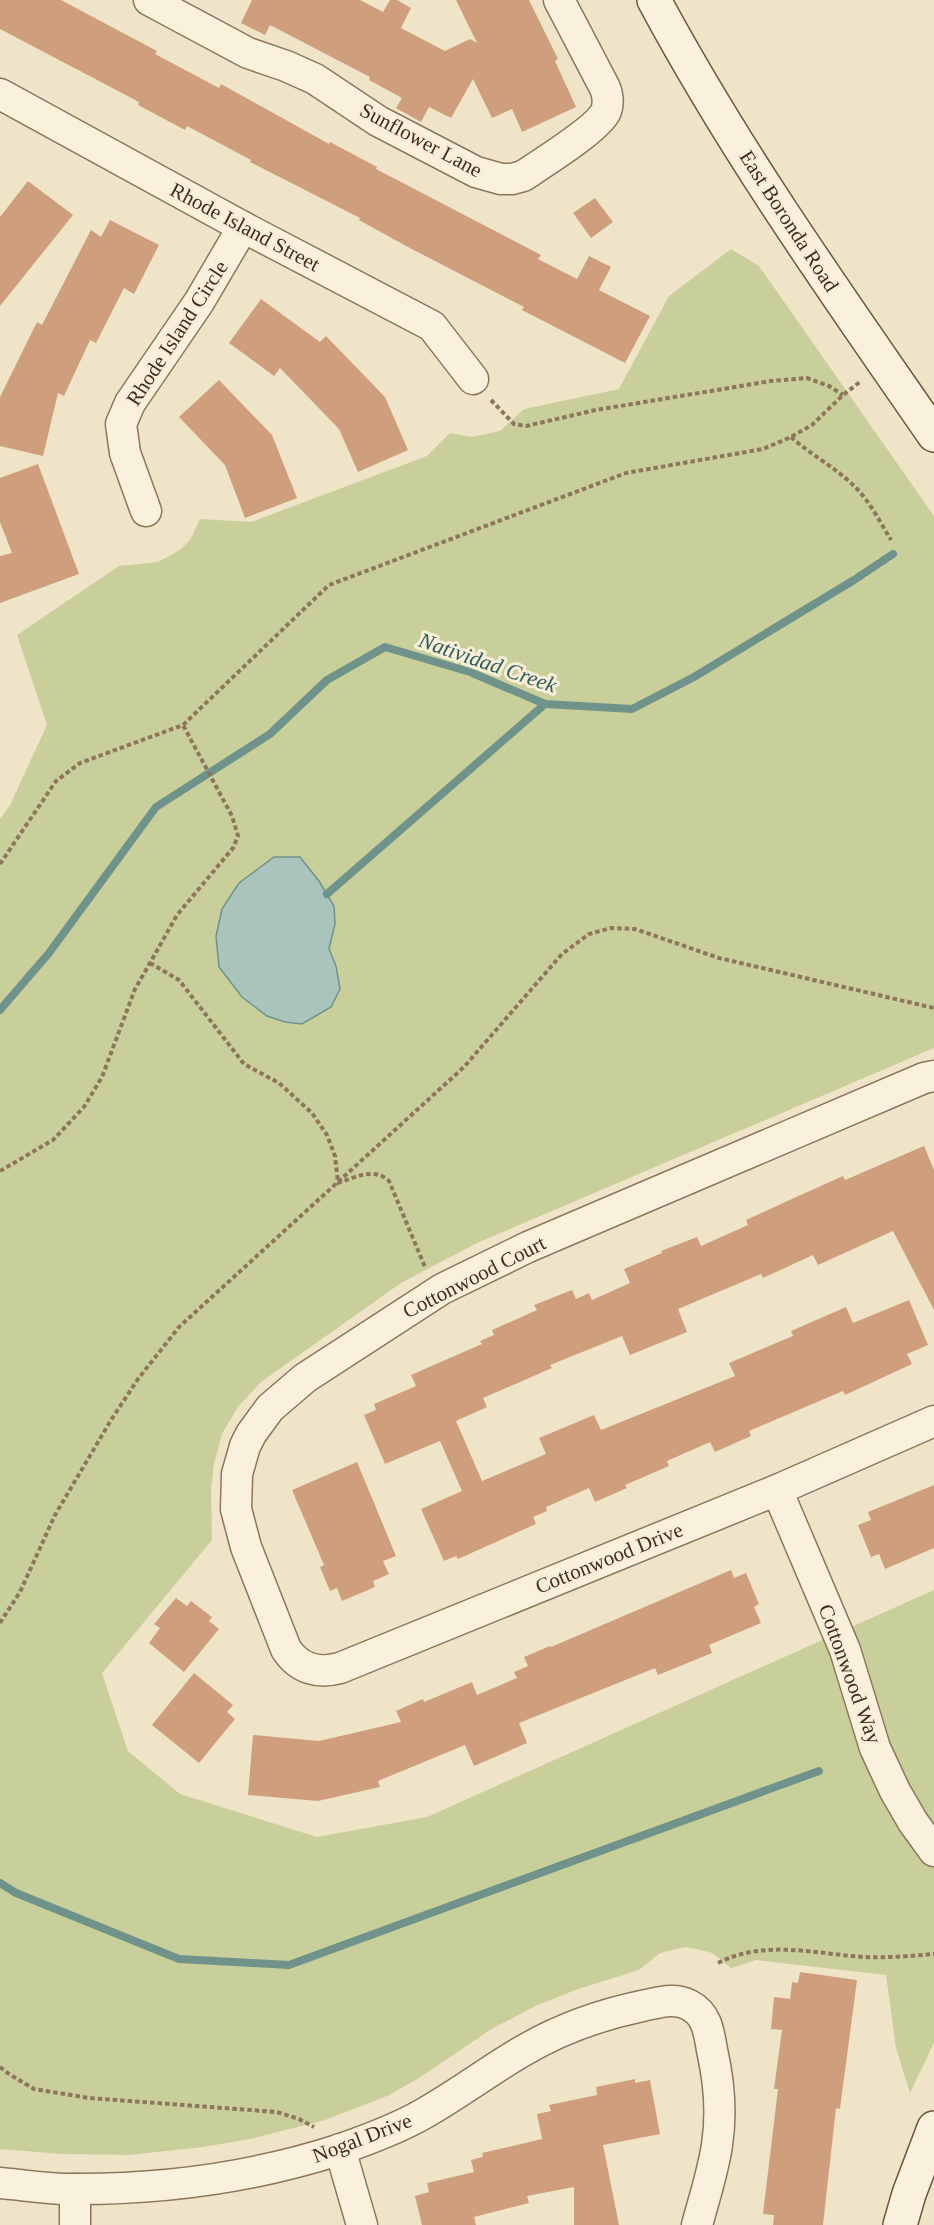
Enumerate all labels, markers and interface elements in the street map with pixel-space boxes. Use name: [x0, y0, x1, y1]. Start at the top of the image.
street label: Sunflower Lane: [356, 98, 486, 182]
street label: East Boronda Road: [734, 146, 844, 296]
street label: Rhode Island Street: [166, 178, 324, 277]
street label: Rhode Island Circle: [121, 256, 233, 410]
water label: Natividad Creek: [415, 627, 561, 698]
street label: Cottonwood Court: [399, 1231, 550, 1323]
street label: Cottonwood Drive: [532, 1517, 686, 1599]
street label: Cottonwood Way: [814, 1601, 887, 1747]
street label: Nogal Drive: [309, 2108, 415, 2168]

